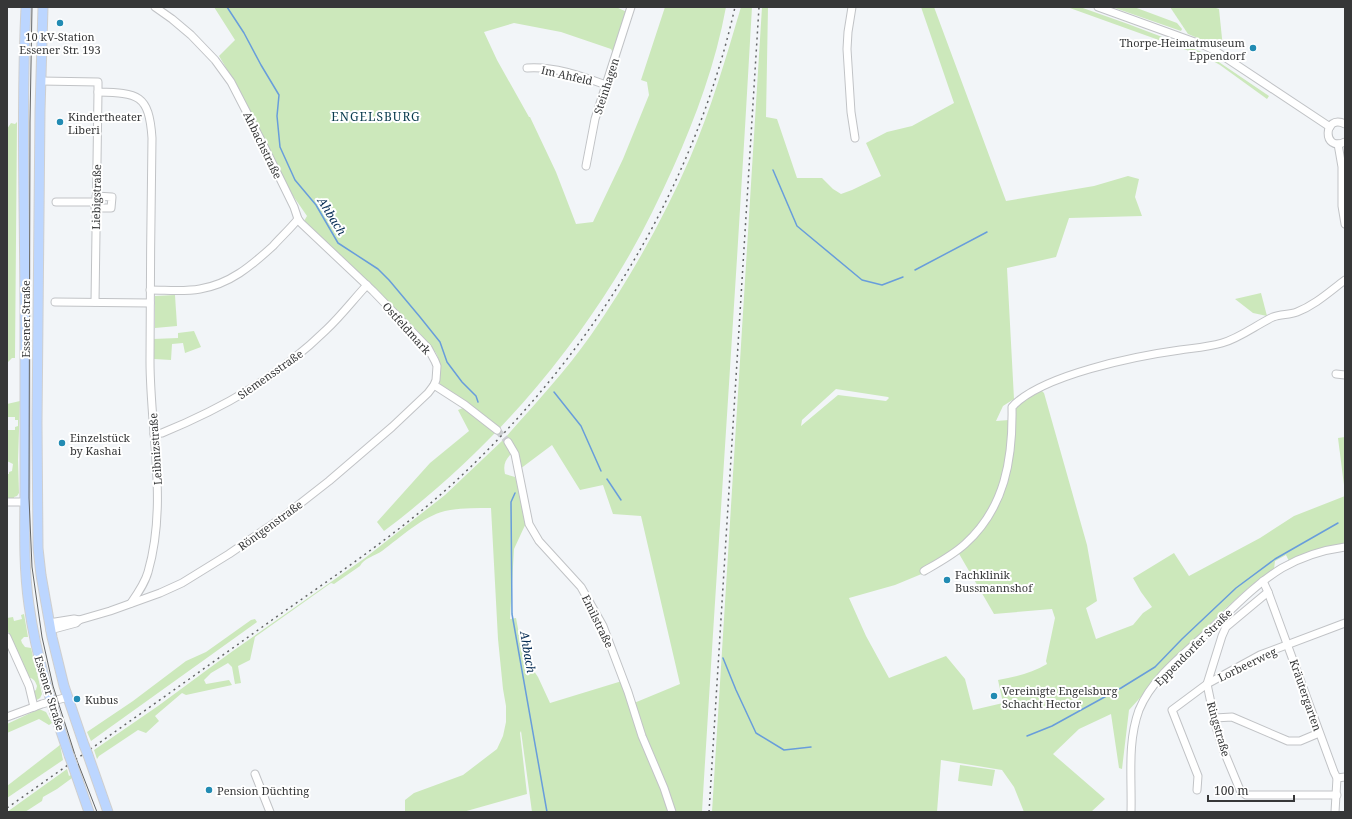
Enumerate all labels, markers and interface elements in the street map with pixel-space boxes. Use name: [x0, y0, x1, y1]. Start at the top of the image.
marker: 10 kV-Station Essener Str. 193: [55, 18, 65, 28]
place label: 10 kV-Station Essener Str. 193: [19, 29, 101, 57]
place label: Thorpe-Heimatmuseum Eppendorf: [1120, 35, 1246, 63]
marker: Thorpe-Heimatmuseum Eppendorf: [1248, 43, 1258, 53]
street label: Steinhagen: [590, 56, 622, 116]
street label: Im Ahfeld: [540, 62, 594, 88]
district label: ENGELSBURG: [331, 108, 421, 125]
place label: Kindertheater Liberi: [68, 109, 143, 137]
street label: Ahbachstraße: [240, 109, 286, 181]
marker: Kindertheater Liberi: [55, 117, 65, 127]
street label: Liebigstraße: [88, 164, 104, 230]
water label: Ahbach: [313, 193, 350, 238]
street label: Essener Straße: [18, 280, 33, 358]
street label: Ostfeldmark: [380, 299, 435, 358]
street label: Siemensstraße: [234, 346, 306, 402]
street label: Leibnizstraße: [145, 412, 165, 486]
place label: Einzelstück by Kashai: [70, 430, 131, 458]
marker: Einzelstück by Kashai: [57, 438, 67, 448]
street label: Röntgenstraße: [235, 496, 305, 554]
place label: Fachklinik Bussmannshof: [955, 567, 1033, 595]
marker: Fachklinik Bussmannshof: [942, 575, 952, 585]
street label: Emilstraße: [579, 592, 617, 650]
street label: Eppendorfer Straße: [1151, 605, 1235, 689]
water label: Ahbach: [516, 629, 540, 674]
street label: Lorbeerweg: [1215, 643, 1279, 685]
street label: Essener Straße: [31, 654, 69, 732]
street label: Kräutergarten: [1287, 657, 1325, 733]
place label: Vereinigte Engelsburg Schacht Hector: [1002, 683, 1117, 711]
marker: Vereinigte Engelsburg Schacht Hector: [989, 691, 999, 701]
place label: Kubus: [85, 692, 118, 707]
marker: Kubus: [72, 694, 82, 704]
street label: Ringstraße: [1204, 700, 1234, 758]
scale bar: [1208, 777, 1294, 803]
text: 100 m: [1214, 782, 1249, 799]
place label: Pension Düchting: [217, 783, 309, 798]
marker: Pension Düchting: [204, 785, 214, 795]

